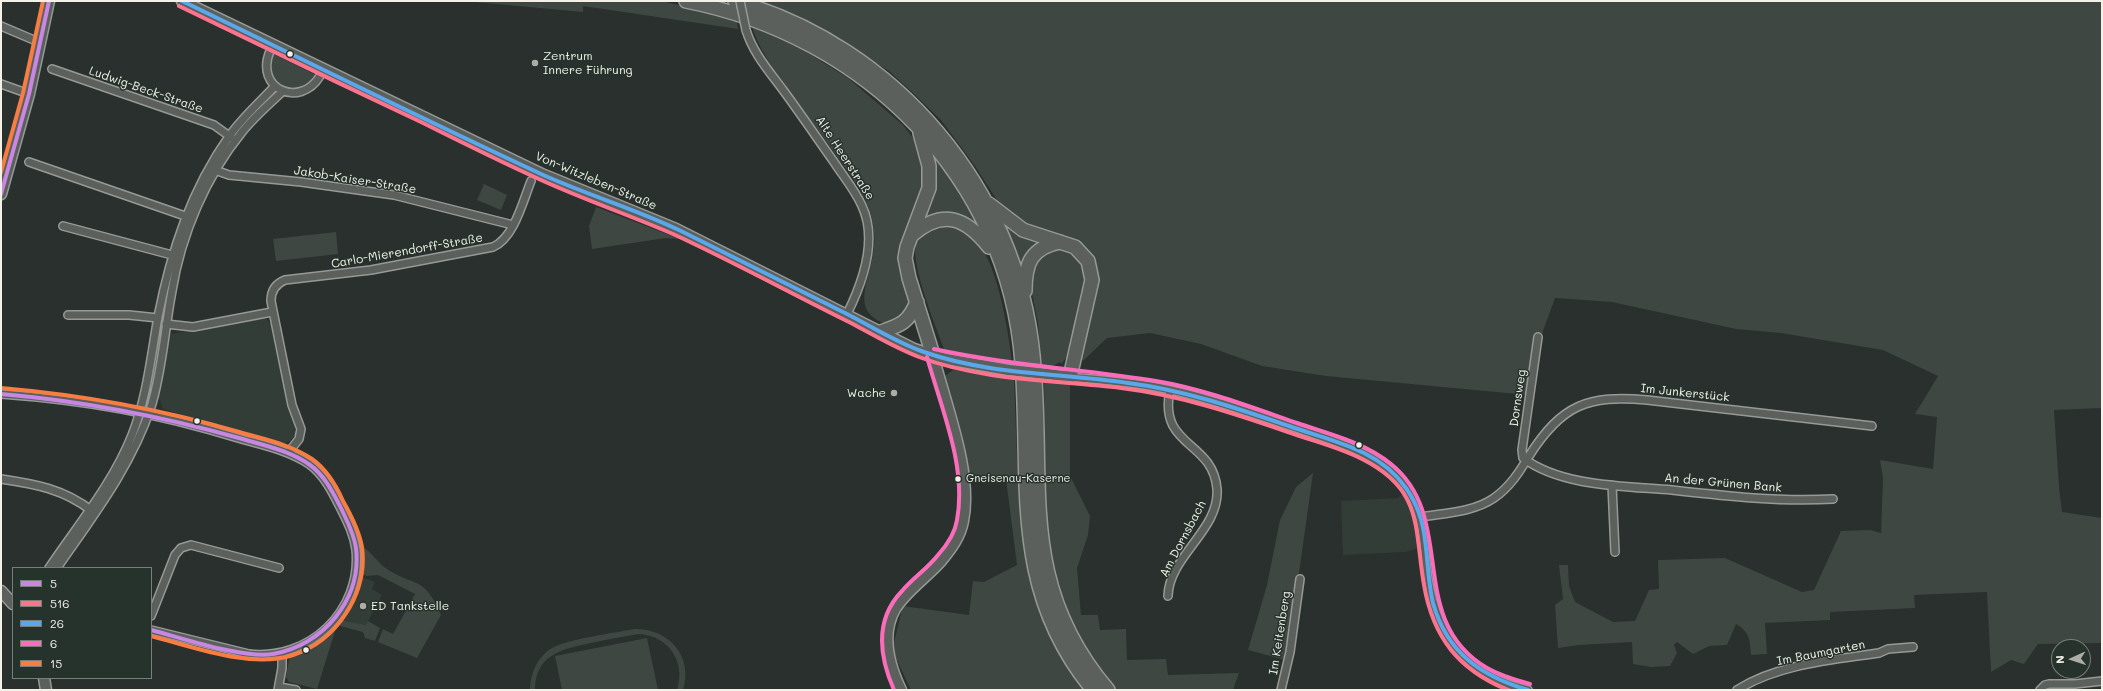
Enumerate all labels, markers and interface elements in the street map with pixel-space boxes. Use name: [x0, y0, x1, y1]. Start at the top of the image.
unlabelled marker: [285, 49, 295, 59]
place label: Zentrum Innere Führung: [543, 49, 633, 77]
marker: Zentrum Innere Führung: [530, 58, 540, 68]
street label: Ludwig-Beck-Straße: [87, 64, 205, 116]
street label: Alte Heerstraße: [813, 113, 877, 203]
street label: Von-Witzleben-Straße: [533, 149, 659, 213]
street label: Jakob-Kaiser-Straße: [293, 163, 417, 197]
street label: Carlo-Mierendorff-Straße: [330, 231, 484, 271]
street label: Dornsweg: [1507, 368, 1529, 428]
street label: Im Junkerstück: [1640, 381, 1730, 405]
place label: Wache: [847, 386, 886, 400]
marker: Wache: [889, 388, 899, 398]
unlabelled marker: [192, 416, 202, 426]
unlabelled marker: [1354, 440, 1364, 450]
street label: An der Grünen Bank: [1664, 471, 1782, 495]
place label: Gneisenau-Kaserne: [966, 472, 1070, 486]
marker: Gneisenau-Kaserne: [953, 474, 963, 484]
street label: Am Dornsbach: [1157, 498, 1209, 580]
legend: [12, 567, 152, 679]
text: 5: [50, 575, 57, 591]
street label: Im Keitenberg: [1266, 590, 1294, 676]
text: 516: [50, 595, 70, 611]
place label: ED Tankstelle: [371, 599, 449, 613]
marker: ED Tankstelle: [358, 601, 368, 611]
text: 26: [50, 615, 64, 631]
text: 6: [50, 635, 57, 651]
street label: Im Baumgarten: [1776, 637, 1866, 669]
north arrow: [2051, 639, 2091, 679]
unlabelled marker: [301, 645, 311, 655]
text: 15: [50, 655, 62, 671]
text: N: [2052, 655, 2067, 664]

